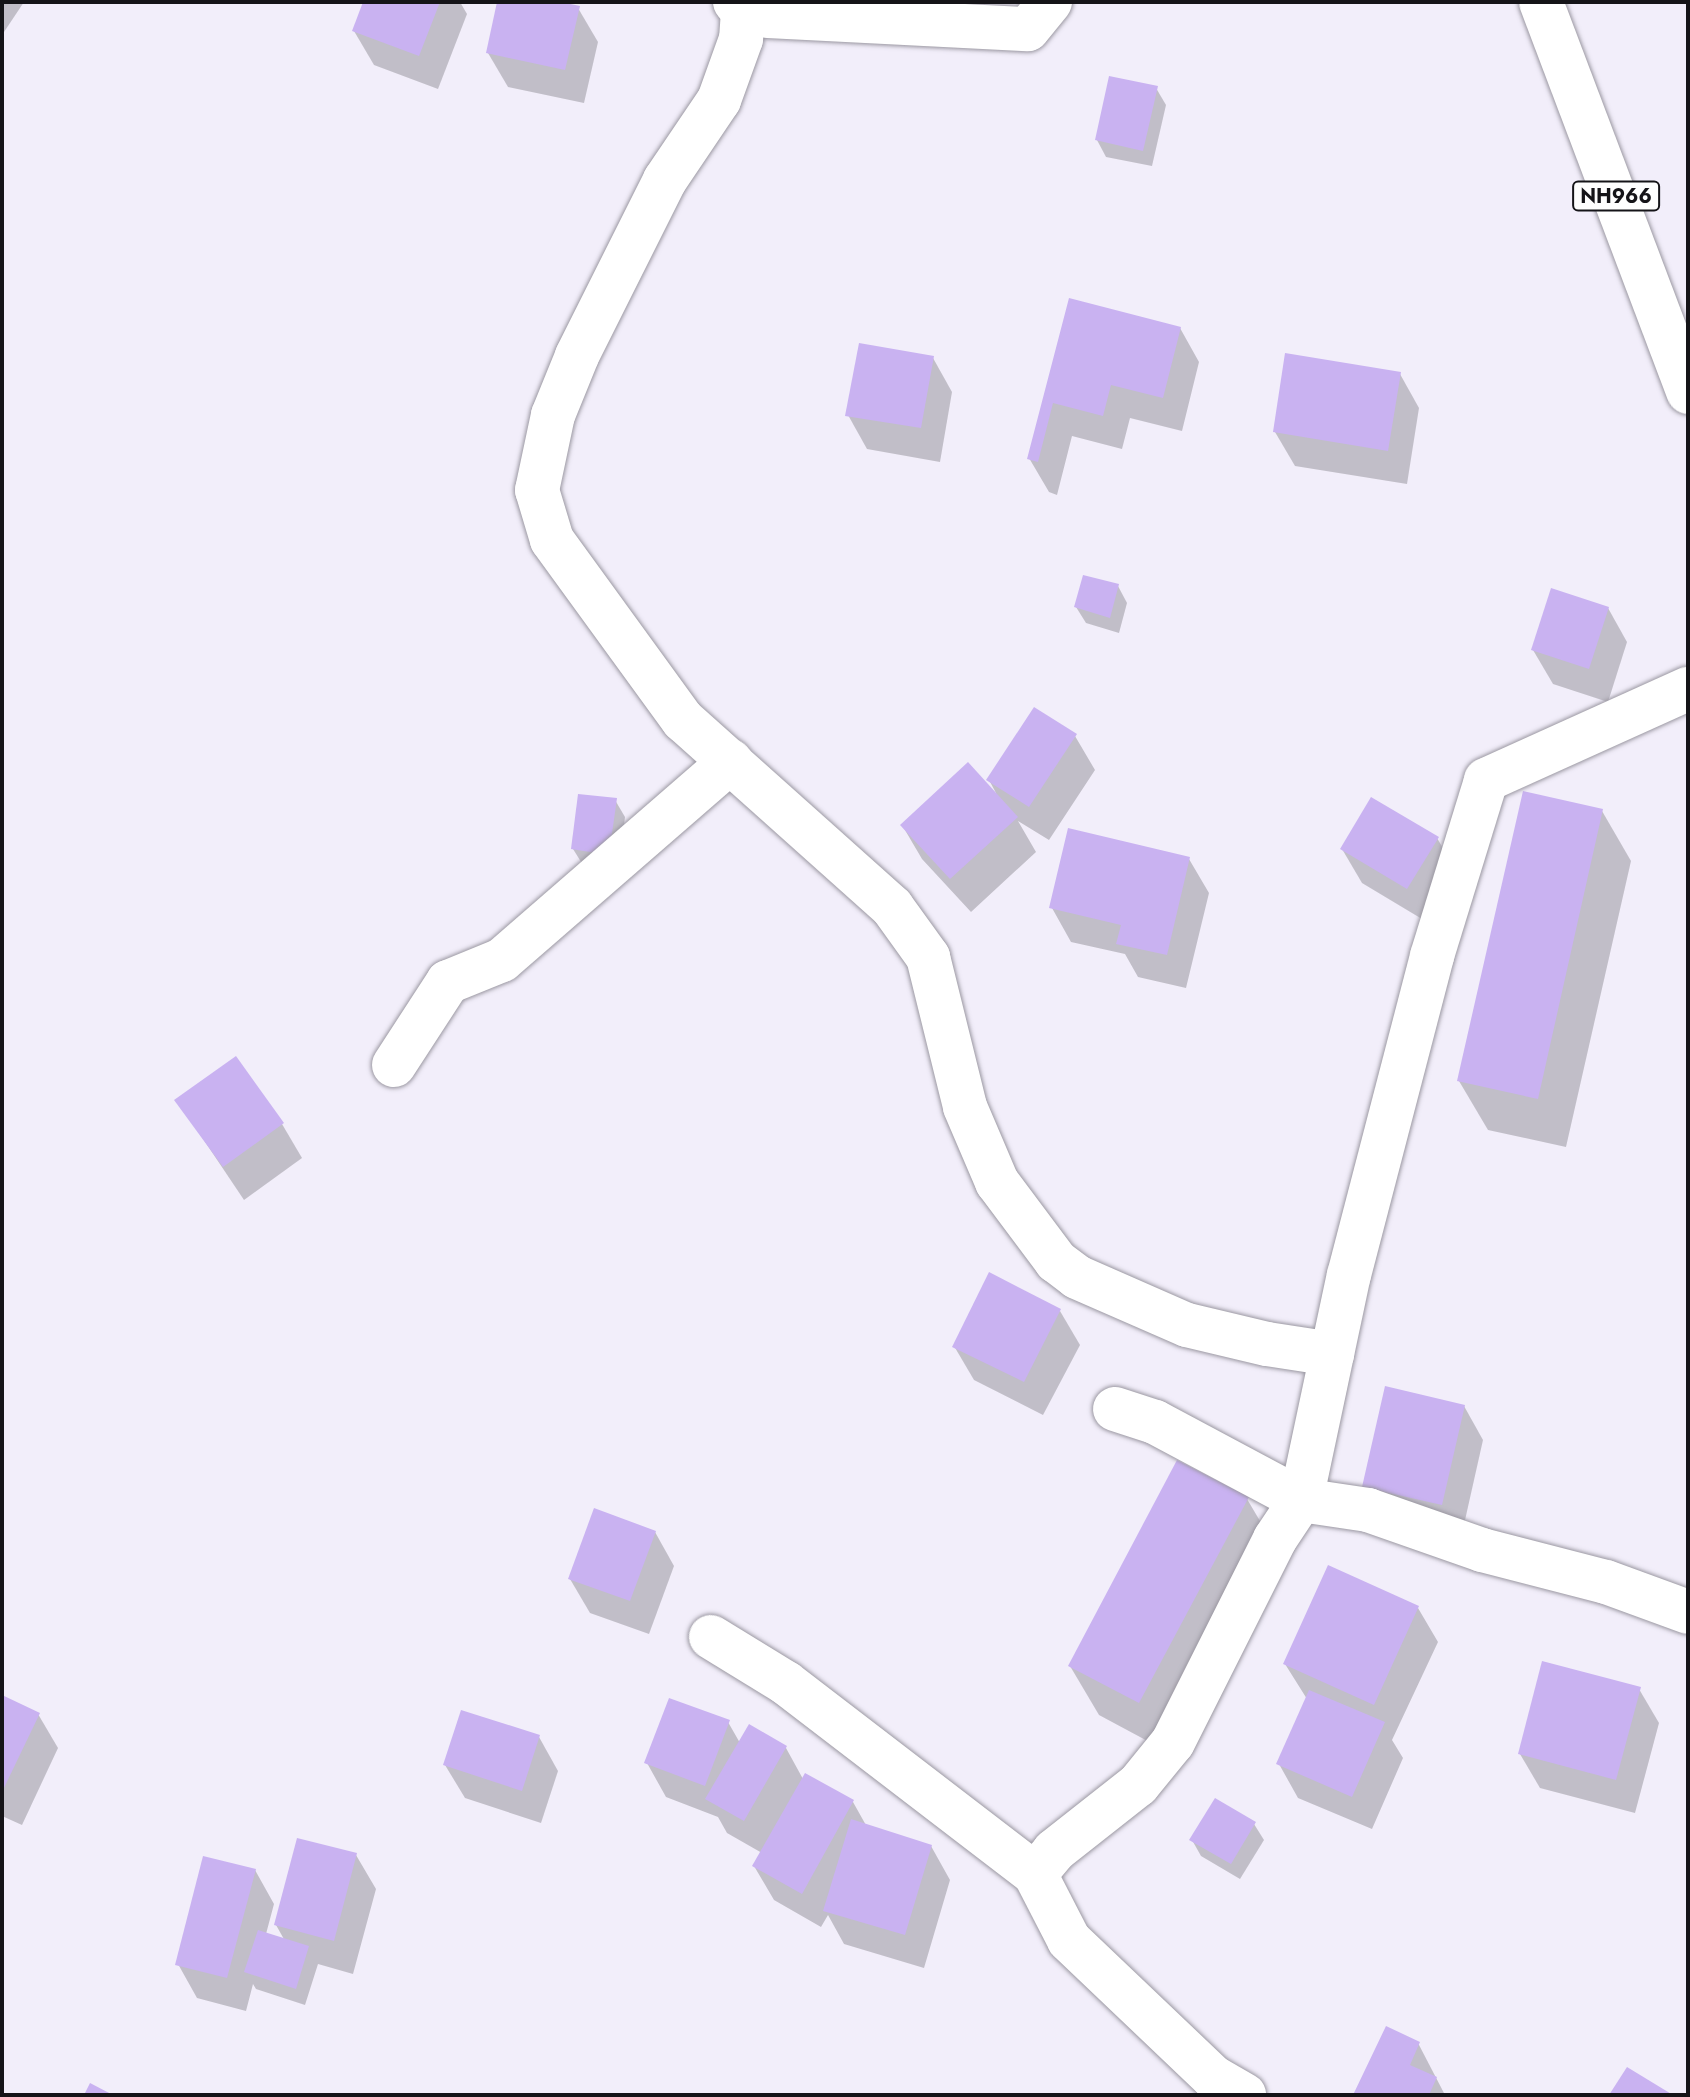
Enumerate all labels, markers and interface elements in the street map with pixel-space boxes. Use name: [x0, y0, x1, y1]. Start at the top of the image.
road number: NH966: [1572, 180, 1660, 212]

